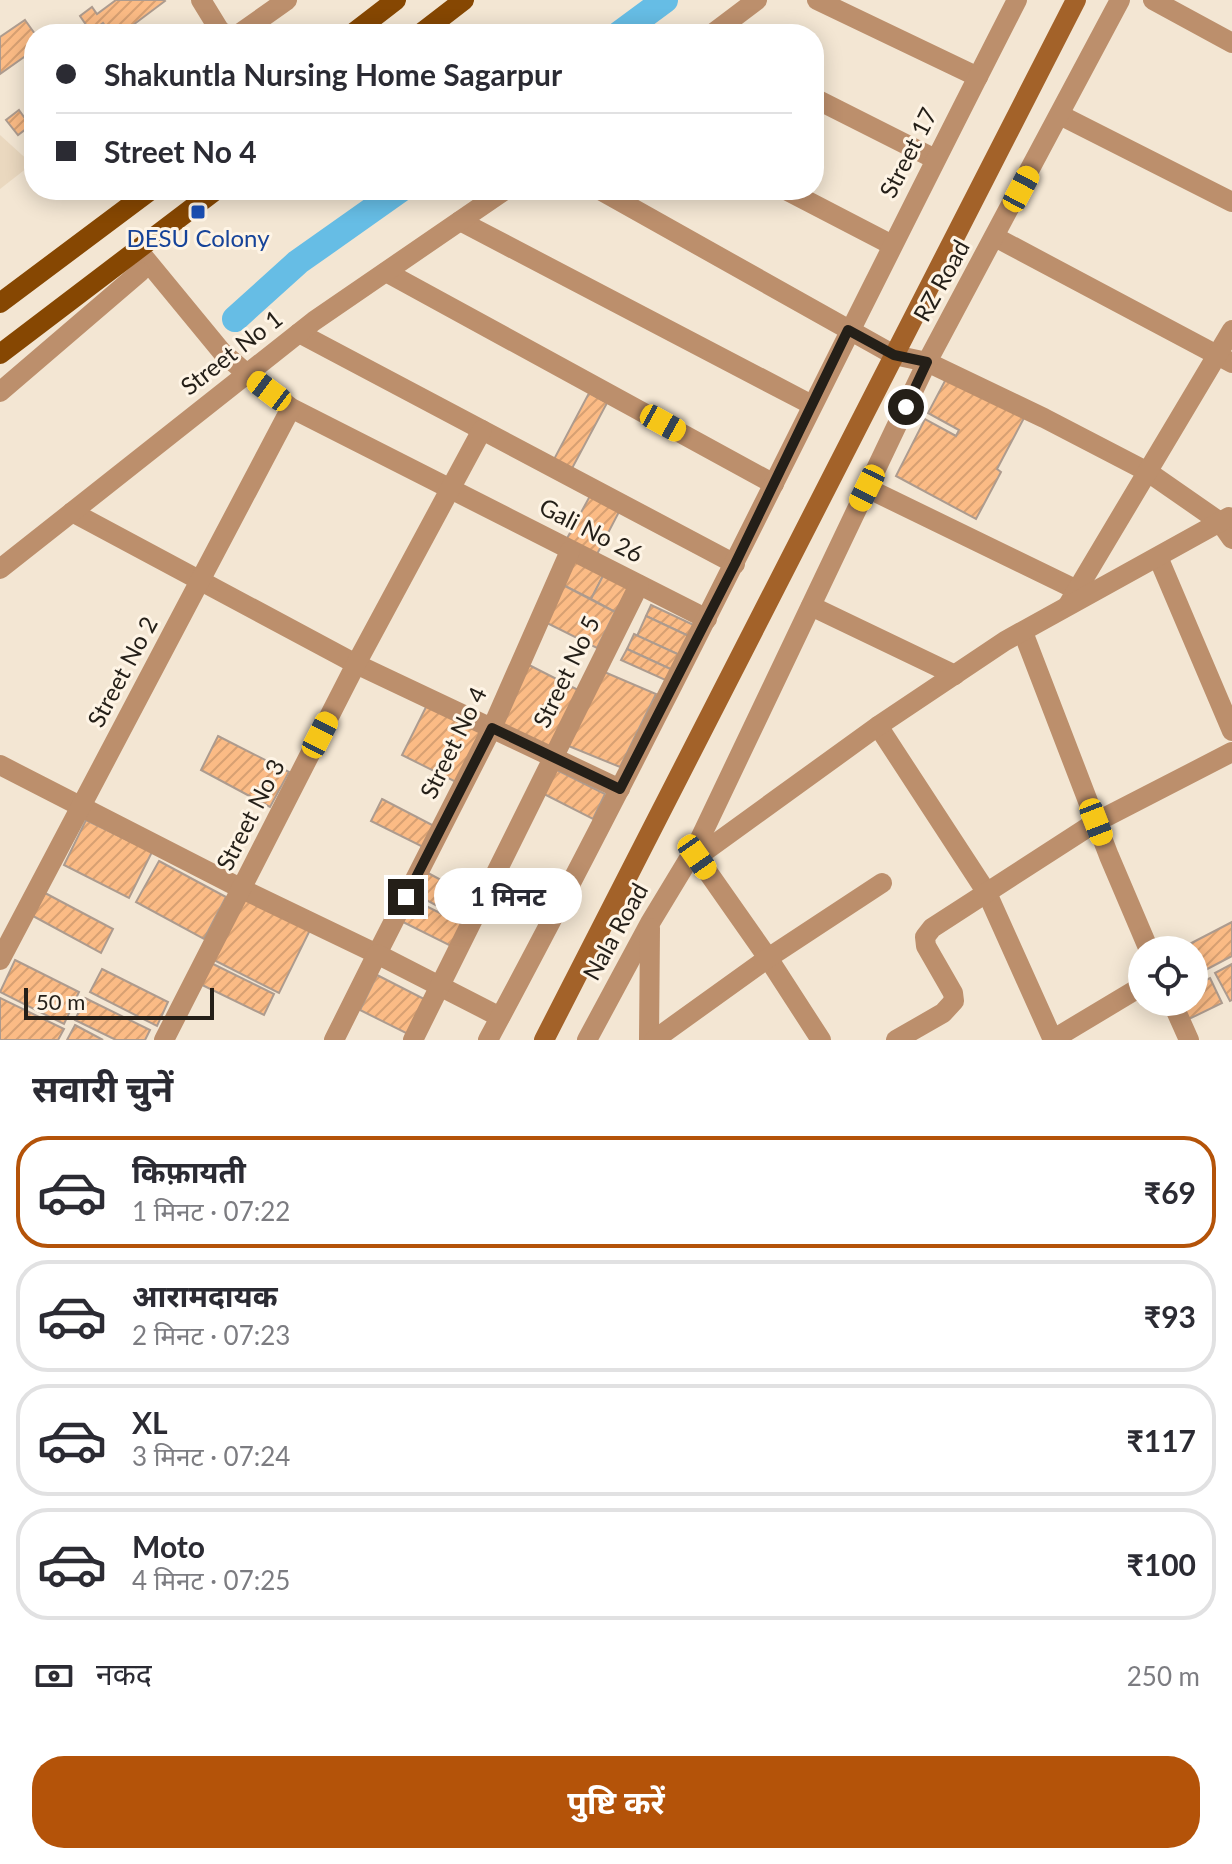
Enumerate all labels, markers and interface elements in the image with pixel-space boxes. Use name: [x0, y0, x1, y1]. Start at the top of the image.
text: Shakuntla Nursing Home Sagarpur: [104, 56, 562, 92]
street label: Street 17: [873, 102, 943, 202]
text: Street No 4: [104, 133, 257, 169]
car: [999, 162, 1043, 216]
marker: DESU Colony: [189, 203, 207, 221]
place label: DESU Colony: [126, 223, 270, 252]
street label: RZ Road: [906, 234, 975, 326]
street label: Street No 1: [174, 303, 288, 400]
car: [243, 367, 295, 415]
route start: [888, 389, 924, 425]
car: [636, 401, 690, 445]
car: [846, 461, 888, 515]
street label: Gali No 26: [535, 491, 648, 568]
street label: Street No 2: [80, 611, 163, 732]
street label: Street No 5: [526, 611, 605, 732]
street label: Street No 4: [413, 682, 492, 803]
car: [298, 708, 342, 762]
street label: Street No 3: [209, 754, 290, 875]
car: [1076, 795, 1116, 849]
car: [673, 830, 721, 884]
callout: 1 मिनट: [434, 869, 582, 925]
street label: Nala Road: [576, 878, 653, 985]
route end: [388, 879, 424, 915]
text: 1 मिनट: [470, 880, 546, 912]
map controls: [1128, 936, 1208, 1016]
button: locate: [1128, 936, 1208, 1016]
scale bar: [24, 984, 214, 1020]
text: 50 m: [36, 988, 85, 1015]
text: सवारी चुनें: [32, 1066, 173, 1110]
text: किफ़ायती: [132, 1153, 246, 1189]
icon: car: [36, 1156, 108, 1228]
text: ₹69: [1144, 1174, 1196, 1210]
text: 1 मिनट · 07:22: [132, 1195, 290, 1227]
text: आरामदायक: [132, 1277, 278, 1313]
icon: car: [36, 1280, 108, 1352]
text: ₹93: [1144, 1298, 1196, 1334]
text: 2 मिनट · 07:23: [132, 1319, 290, 1351]
icon: car: [36, 1404, 108, 1476]
text: XL: [132, 1404, 168, 1440]
text: ₹117: [1126, 1422, 1196, 1458]
text: 3 मिनट · 07:24: [132, 1440, 290, 1472]
icon: car: [36, 1528, 108, 1600]
text: Moto: [132, 1528, 205, 1564]
text: ₹100: [1126, 1546, 1196, 1582]
text: 4 मिनट · 07:25: [132, 1564, 290, 1596]
icon: cash: [32, 1654, 76, 1698]
text: नकद: [96, 1655, 152, 1691]
text: 250 m: [1127, 1660, 1200, 1692]
button: पुष्टि करें: [32, 1756, 1200, 1848]

